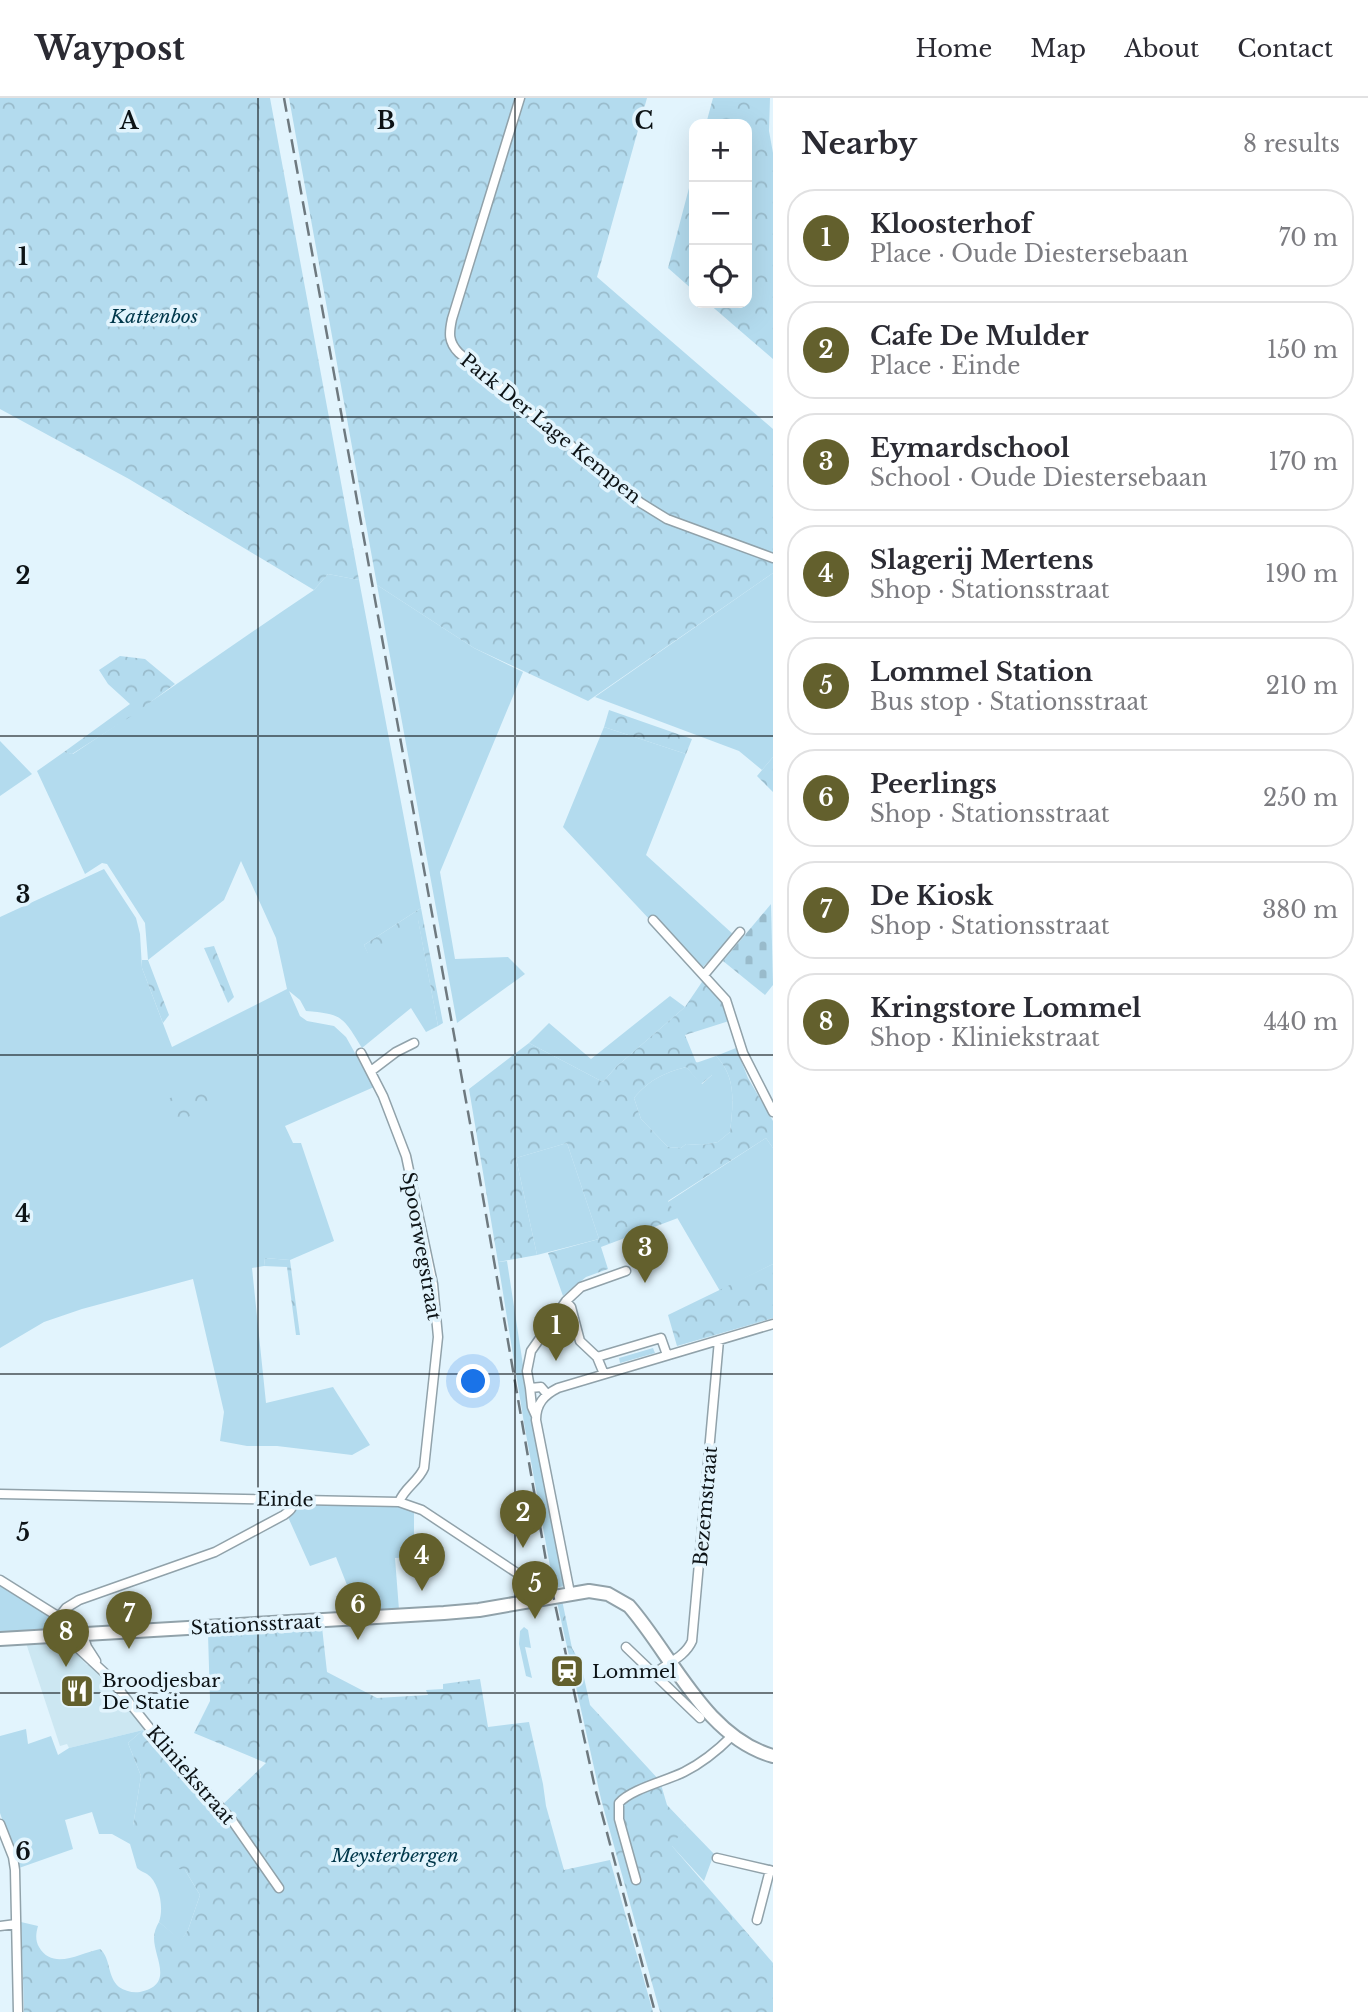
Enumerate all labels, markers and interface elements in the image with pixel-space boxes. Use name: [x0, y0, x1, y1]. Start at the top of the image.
text: Waypost: [35, 28, 185, 69]
text: Home: [916, 34, 992, 63]
text: Map: [1030, 34, 1086, 63]
text: About: [1124, 34, 1199, 63]
text: Contact: [1237, 34, 1333, 63]
text: A: [119, 107, 140, 135]
text: B: [377, 107, 395, 135]
text: C: [635, 107, 653, 135]
map controls: [689, 119, 752, 308]
button: +: [689, 119, 752, 182]
text: Nearby: [801, 125, 917, 162]
text: 8 results: [1243, 130, 1340, 158]
button: −: [689, 182, 752, 245]
text: Kloosterhof: [870, 208, 1032, 240]
text: 1: [821, 224, 831, 252]
text: 70 m: [1279, 224, 1338, 252]
text: Place · Oude Diestersebaan: [870, 240, 1188, 268]
text: 1: [18, 243, 28, 271]
button: locate: [689, 245, 752, 308]
park label: Kattenbos: [109, 305, 198, 328]
text: Cafe De Mulder: [870, 320, 1089, 352]
text: 2: [819, 336, 833, 364]
text: 150 m: [1267, 336, 1338, 364]
street label: Park Der Lage Kempen: [456, 348, 646, 508]
text: Place · Einde: [870, 352, 1020, 380]
text: Eymardschool: [870, 432, 1070, 464]
text: 3: [819, 448, 833, 476]
text: 170 m: [1268, 448, 1338, 476]
text: School · Oude Diestersebaan: [870, 464, 1207, 492]
text: Slagerij Mertens: [870, 544, 1094, 576]
text: 4: [818, 560, 834, 588]
text: 190 m: [1265, 560, 1338, 588]
text: 2: [16, 562, 30, 590]
text: Shop · Stationsstraat: [870, 576, 1109, 604]
text: Lommel Station: [870, 656, 1093, 688]
text: 5: [819, 672, 833, 700]
text: 210 m: [1266, 672, 1338, 700]
text: Bus stop · Stationsstraat: [870, 688, 1148, 716]
text: Peerlings: [870, 768, 997, 800]
text: 6: [818, 784, 834, 812]
text: 250 m: [1263, 784, 1338, 812]
text: Shop · Stationsstraat: [870, 800, 1109, 828]
text: De Kiosk: [870, 880, 993, 912]
text: 3: [16, 881, 30, 909]
text: 7: [820, 896, 832, 924]
text: 380 m: [1262, 896, 1338, 924]
text: Shop · Stationsstraat: [870, 912, 1109, 940]
text: Kringstore Lommel: [870, 992, 1141, 1024]
text: 8: [819, 1008, 833, 1036]
text: 440 m: [1263, 1008, 1338, 1036]
text: Shop · Kliniekstraat: [870, 1024, 1100, 1052]
street label: Spoorwegstraat: [397, 1170, 446, 1323]
text: 4: [15, 1200, 31, 1228]
pin: 3: [622, 1225, 668, 1283]
pin: 1: [533, 1303, 579, 1361]
your location: [456, 1364, 490, 1398]
street label: Bezemstraat: [689, 1444, 722, 1567]
street label: Einde: [256, 1488, 314, 1511]
pin: 2: [500, 1490, 546, 1548]
text: 5: [16, 1519, 30, 1547]
pin: 4: [399, 1533, 445, 1591]
pin: 5: [512, 1561, 558, 1619]
pin: 6: [335, 1582, 381, 1640]
pin: 7: [106, 1591, 152, 1649]
pin: 8: [43, 1609, 89, 1667]
street label: Stationsstraat: [190, 1610, 323, 1639]
station icon: Lommel: [548, 1652, 586, 1690]
place label: Lommel: [592, 1660, 676, 1683]
place label: Broodjesbar De Statie: [102, 1669, 220, 1714]
restaurant icon: Broodjesbar De Statie: [58, 1672, 96, 1710]
street label: Kliniekstraat: [142, 1721, 240, 1830]
text: 6: [15, 1838, 31, 1866]
park label: Meysterbergen: [330, 1844, 459, 1867]

